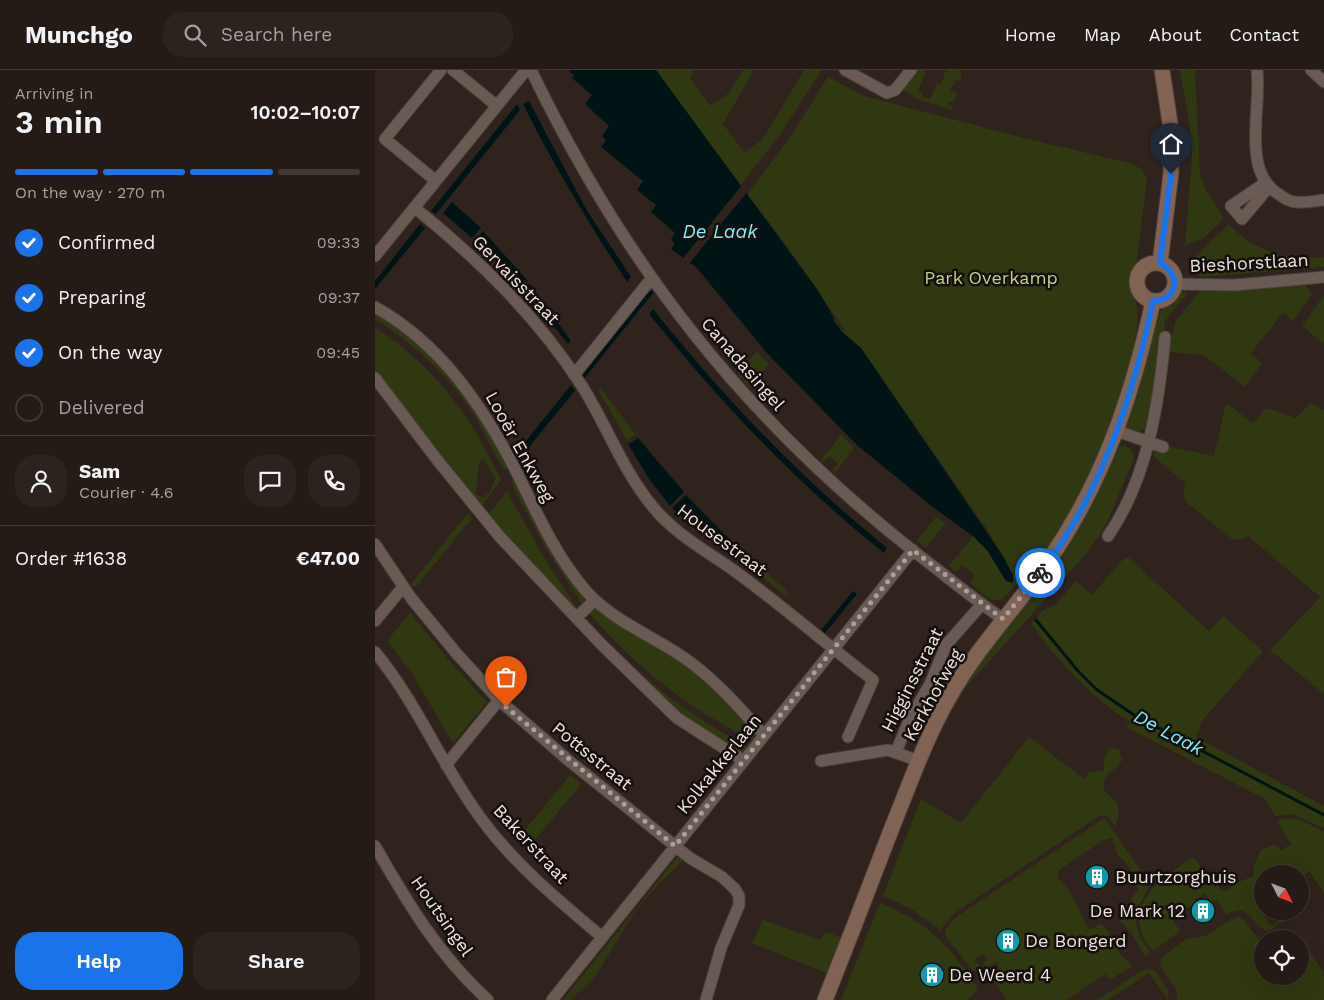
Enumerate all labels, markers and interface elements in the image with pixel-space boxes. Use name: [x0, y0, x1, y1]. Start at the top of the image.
search box: [163, 12, 513, 57]
text: Munchgo: [25, 21, 133, 49]
icon: search: [181, 21, 209, 49]
text: Search here: [221, 23, 332, 46]
text: Home: [1005, 24, 1056, 45]
text: Map: [1084, 24, 1121, 45]
text: About: [1149, 24, 1201, 45]
text: Contact: [1229, 24, 1299, 45]
text: Arriving in: [15, 84, 93, 103]
text: 10:02–10:07: [251, 101, 360, 124]
text: 3 min: [15, 103, 103, 141]
pin: [1150, 123, 1192, 174]
icon: home: [1157, 130, 1185, 158]
text: On the way · 270 m: [15, 183, 165, 202]
water label: De Laak: [682, 220, 758, 243]
icon: check: [15, 229, 43, 257]
text: Confirmed: [58, 231, 155, 254]
street label: Gervaisstraat: [469, 231, 565, 329]
text: 09:33: [317, 233, 360, 252]
street label: Bieshorstlaan: [1189, 249, 1309, 276]
park label: Park Overkamp: [924, 267, 1058, 288]
icon: check: [15, 284, 43, 312]
text: Preparing: [58, 286, 145, 309]
text: 09:37: [318, 288, 360, 307]
street label: Canadasingel: [697, 313, 790, 415]
icon: check: [15, 339, 43, 367]
text: On the way: [58, 341, 162, 364]
text: 09:45: [316, 343, 360, 362]
street label: Looër Enkweg: [481, 388, 560, 506]
text: Delivered: [58, 396, 145, 419]
button: person: [15, 455, 67, 507]
button: chat: [244, 455, 296, 507]
button: phone: [308, 455, 360, 507]
text: Sam: [79, 460, 120, 483]
text: Courier · 4.6: [79, 483, 174, 502]
street label: Housestraat: [673, 499, 772, 580]
text: Order #1638: [15, 547, 127, 570]
text: €47.00: [296, 547, 360, 570]
courier: [1015, 548, 1065, 598]
icon: bike: [1026, 559, 1054, 587]
street label: Higginsstraat: [876, 624, 947, 735]
street label: Kerkhofweg: [899, 644, 967, 745]
pin: [485, 656, 527, 707]
icon: bag: [492, 663, 520, 691]
water label: De Laak: [1130, 705, 1208, 761]
street label: Kolkakkerlaan: [672, 710, 765, 818]
street label: Pottsstraat: [548, 717, 637, 794]
street label: Bakerstraat: [489, 800, 574, 888]
building icon: Buurtzorghuis: [1084, 864, 1110, 890]
north arrow: [1254, 865, 1309, 920]
map controls: [1254, 865, 1309, 985]
place label: Buurtzorghuis: [1115, 866, 1237, 887]
street label: Houtsingel: [407, 871, 478, 960]
building icon: De Mark 12: [1190, 898, 1216, 924]
place label: De Mark 12: [1090, 900, 1185, 921]
building icon: De Bongerd: [995, 928, 1021, 954]
place label: De Bongerd: [1025, 930, 1127, 951]
button: locate: [1254, 930, 1309, 985]
button: Help: [15, 932, 183, 990]
button: Share: [193, 932, 360, 990]
building icon: De Weerd 4: [919, 962, 945, 988]
place label: De Weerd 4: [949, 964, 1051, 985]

